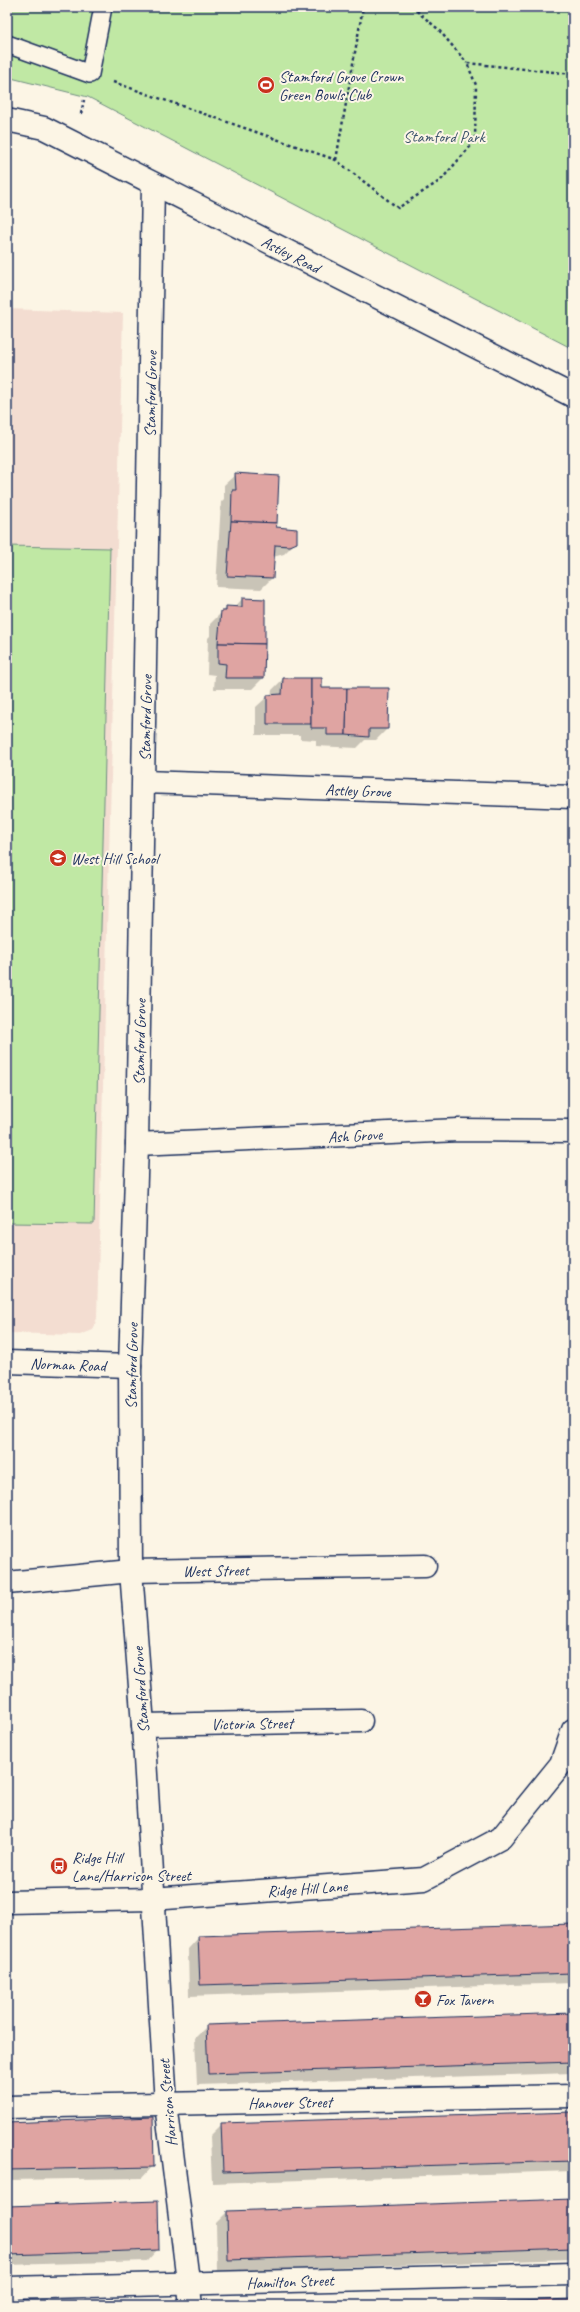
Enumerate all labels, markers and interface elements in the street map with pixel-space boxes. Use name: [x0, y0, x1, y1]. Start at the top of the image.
place label: Stamford Grove Crown Green Bowls Club: [279, 67, 404, 105]
sports icon: Stamford Grove Crown Green Bowls Club: [256, 75, 276, 95]
park label: Stamford Park: [403, 127, 486, 147]
street label: Astley Road: [258, 232, 325, 279]
street label: Stamford Grove: [140, 349, 162, 437]
street label: Stamford Grove: [135, 673, 157, 761]
street label: Astley Grove: [325, 780, 393, 802]
school or university icon: West Hill School: [48, 848, 68, 868]
place label: West Hill School: [71, 849, 161, 869]
street label: Stamford Grove: [129, 997, 151, 1085]
street label: Ash Grove: [327, 1124, 384, 1147]
street label: Stamford Grove: [121, 1321, 143, 1409]
street label: Norman Road: [30, 1354, 109, 1376]
street label: West Street: [183, 1560, 251, 1582]
street label: Stamford Grove: [128, 1645, 154, 1734]
street label: Victoria Street: [211, 1713, 296, 1735]
place label: Ridge Hill Lane/Harrison Street: [72, 1848, 192, 1886]
bus stop icon: Ridge Hill Lane/Harrison Street: [49, 1856, 69, 1876]
street label: Ridge Hill Lane: [266, 1876, 350, 1902]
bar icon: Fox Tavern: [413, 1989, 433, 2009]
place label: Fox Tavern: [436, 1990, 494, 2010]
street label: Harrison Street: [154, 2057, 182, 2147]
street label: Hanover Street: [248, 2092, 335, 2114]
street label: Hamilton Street: [246, 2270, 336, 2294]

